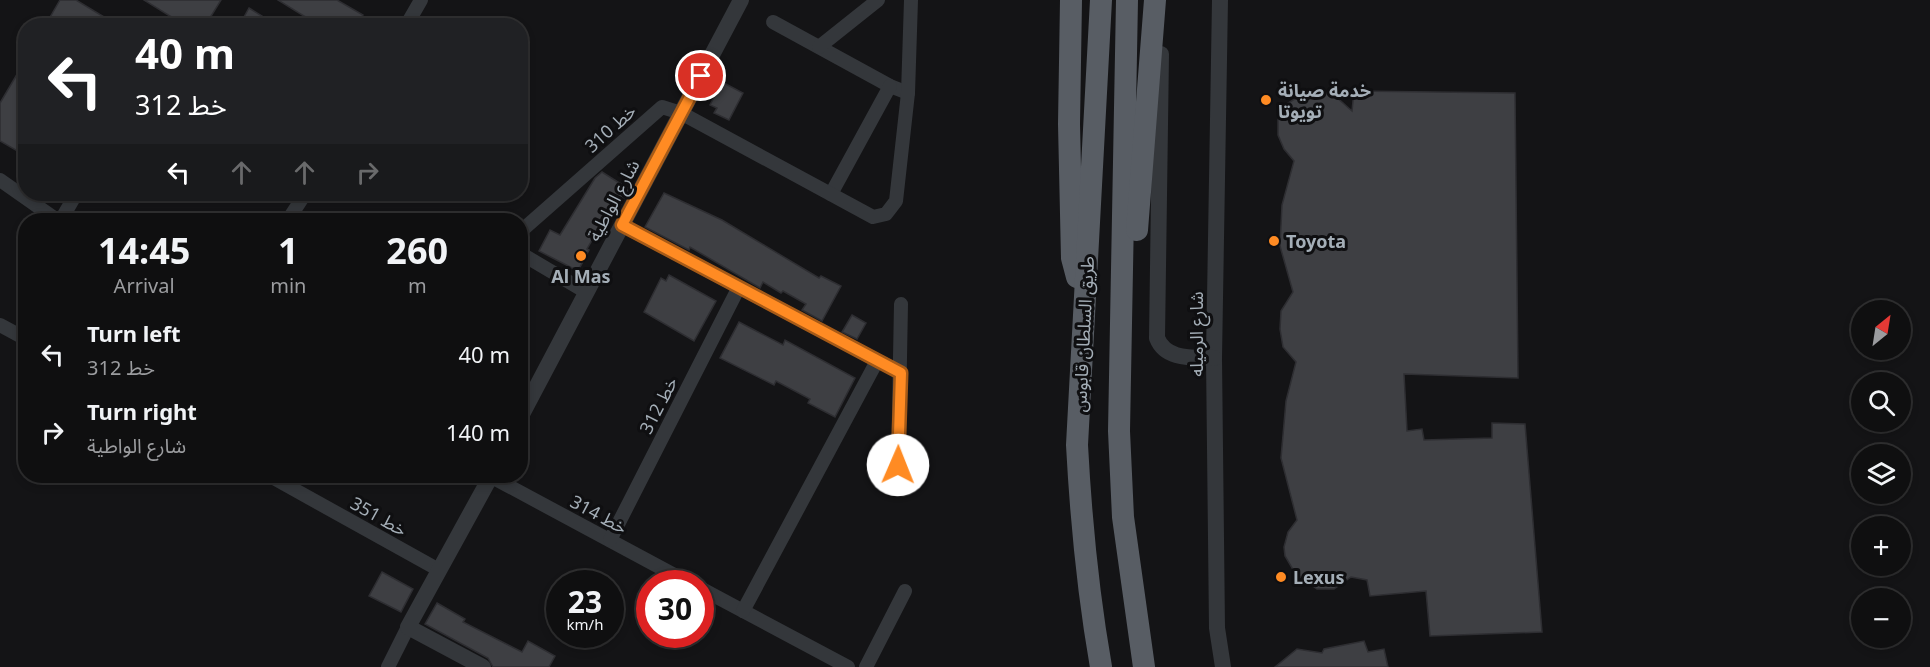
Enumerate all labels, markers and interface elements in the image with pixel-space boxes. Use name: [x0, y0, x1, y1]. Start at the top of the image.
text: 40 m: [135, 24, 235, 81]
icon: left: [36, 42, 114, 120]
pin: [675, 50, 726, 101]
icon: arrive: [684, 59, 717, 92]
place label: خدمة صيانة تويوتا: [1278, 78, 1371, 123]
text: خط 312: [135, 86, 227, 123]
marker: خدمة صيانة تويوتا: [1259, 93, 1273, 107]
street label: خط 310: [579, 99, 641, 157]
street label: شارع الواطية: [581, 155, 647, 246]
icon: left: [162, 156, 195, 189]
icon: ahead: [225, 156, 258, 189]
icon: ahead: [288, 156, 321, 189]
icon: right: [351, 156, 384, 189]
text: 14:45: [98, 226, 190, 275]
text: 1: [278, 226, 299, 275]
text: 260: [386, 226, 448, 275]
place label: Toyota: [1286, 229, 1346, 253]
marker: Toyota: [1267, 234, 1281, 248]
marker: Al Mas: [574, 249, 588, 263]
street label: طريق السلطان قابوس: [1067, 255, 1099, 413]
place label: Al Mas: [551, 264, 611, 288]
text: Arrival: [114, 272, 175, 299]
text: min: [270, 272, 306, 299]
text: m: [408, 272, 427, 299]
street label: شارع الرميله: [1184, 291, 1211, 377]
north arrow: [1851, 300, 1911, 360]
map controls: [1851, 300, 1911, 648]
text: Turn left: [87, 318, 181, 348]
icon: left: [36, 338, 69, 371]
text: 40 m: [459, 339, 510, 369]
text: خط 312: [87, 354, 155, 381]
street label: خط 312: [633, 372, 683, 438]
button: search: [1851, 372, 1911, 432]
text: Turn right: [87, 396, 197, 426]
icon: right: [36, 416, 69, 449]
text: 140 m: [446, 417, 510, 447]
text: شارع الواطية: [87, 432, 186, 459]
position arrow: [866, 433, 930, 497]
button: layers: [1851, 444, 1911, 504]
street label: خط 314: [566, 489, 632, 539]
street label: خط 351: [346, 491, 412, 541]
button: +: [1851, 516, 1911, 576]
place label: Lexus: [1293, 565, 1345, 589]
speed limit sign: 30: [636, 570, 714, 648]
marker: Lexus: [1274, 570, 1288, 584]
text: 23: [568, 581, 602, 622]
button: −: [1851, 588, 1911, 648]
text: km/h: [567, 614, 603, 634]

